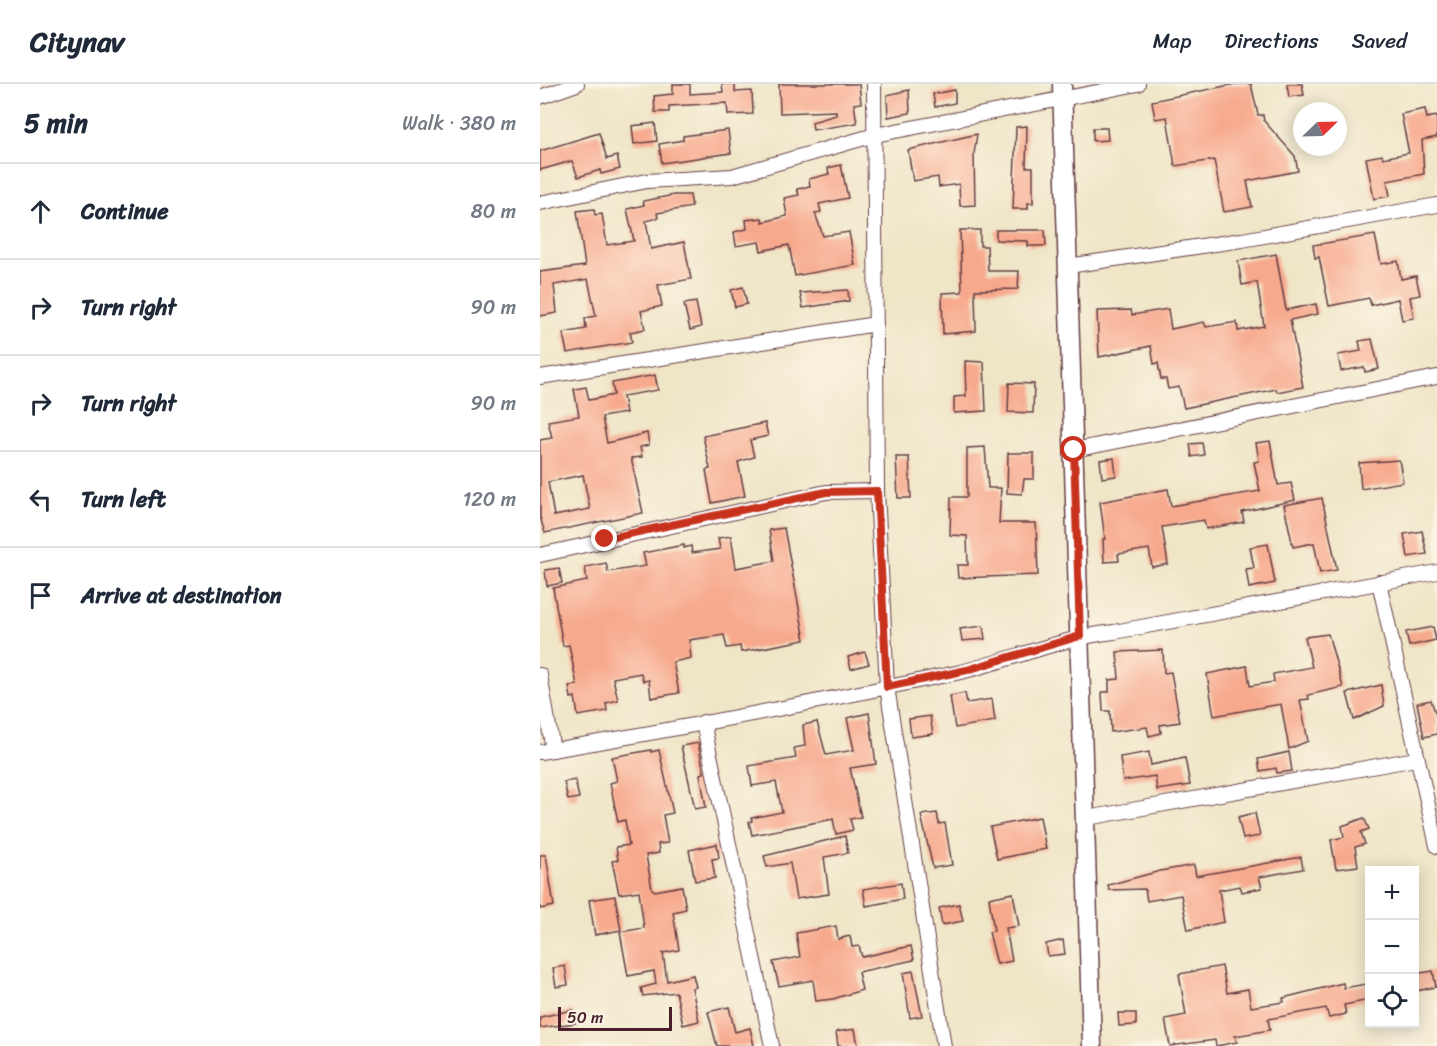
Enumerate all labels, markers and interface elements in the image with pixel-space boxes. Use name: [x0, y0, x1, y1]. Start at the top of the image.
text: Citynav: [30, 17, 124, 66]
text: Map: [1153, 22, 1191, 60]
text: Directions: [1224, 22, 1319, 60]
text: Saved: [1352, 22, 1407, 60]
text: 5 min: [24, 100, 88, 146]
north arrow: [1293, 102, 1347, 156]
text: Walk · 380 m: [402, 106, 516, 141]
text: Continue: [81, 192, 169, 231]
text: 80 m: [471, 194, 516, 229]
icon: ahead: [24, 195, 57, 228]
text: Turn right: [81, 288, 176, 327]
text: 90 m: [471, 290, 516, 325]
icon: right: [24, 291, 57, 324]
text: Turn right: [81, 384, 176, 423]
text: 90 m: [471, 386, 516, 421]
icon: right: [24, 387, 57, 420]
route start: [1060, 436, 1086, 462]
text: Turn left: [81, 480, 166, 519]
text: 120 m: [463, 482, 516, 517]
icon: left: [24, 483, 57, 516]
route end: [591, 525, 617, 551]
text: Arrive at destination: [81, 576, 282, 615]
icon: arrive: [24, 579, 57, 612]
map controls: [1365, 866, 1419, 1028]
button: +: [1365, 866, 1419, 920]
button: −: [1365, 920, 1419, 974]
button: locate: [1365, 974, 1419, 1028]
text: 50 m: [567, 1003, 603, 1032]
scale bar: [558, 1004, 672, 1032]

